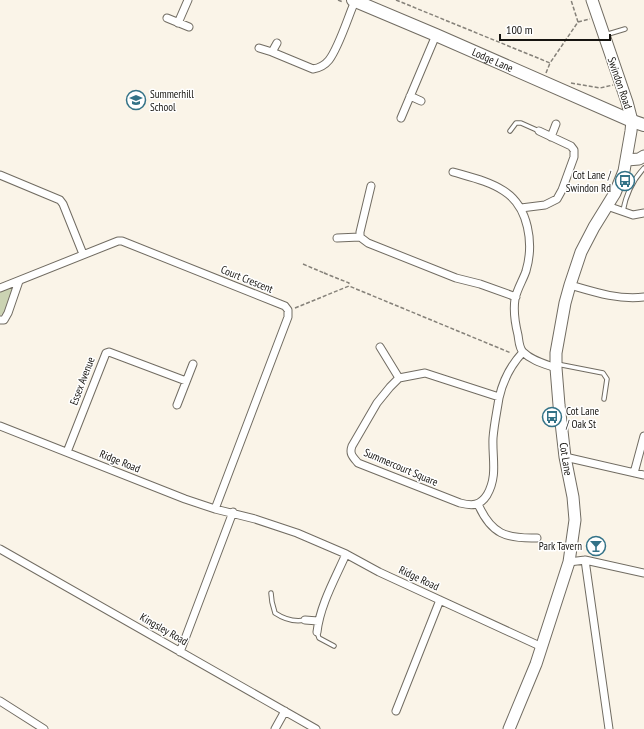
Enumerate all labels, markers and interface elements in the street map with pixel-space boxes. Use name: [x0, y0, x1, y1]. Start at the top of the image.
scale bar: [500, 16, 610, 42]
text: 100 m: [506, 22, 533, 37]
street label: Lodge Lane: [470, 45, 516, 75]
street label: Swindon Road: [605, 55, 635, 111]
place label: Summerhill School: [150, 87, 194, 114]
school or university icon: Summerhill School: [125, 89, 147, 111]
place label: Cot Lane / Swindon Rd: [566, 168, 612, 195]
bus stop icon: Cot Lane / Swindon Rd: [614, 170, 636, 192]
street label: Court Crescent: [219, 262, 275, 296]
street label: Essex Avenue: [66, 354, 98, 407]
place label: Cot Lane / Oak St: [565, 404, 599, 431]
bus stop icon: Cot Lane / Oak St: [541, 406, 563, 428]
street label: Cot Lane: [557, 442, 576, 477]
street label: Summercourt Square: [362, 445, 441, 489]
street label: Ridge Road: [98, 446, 143, 476]
bar icon: Park Tavern: [585, 535, 607, 557]
place label: Park Tavern: [539, 539, 582, 553]
street label: Ridge Road: [397, 563, 442, 593]
street label: Kingsley Road: [138, 610, 191, 648]

